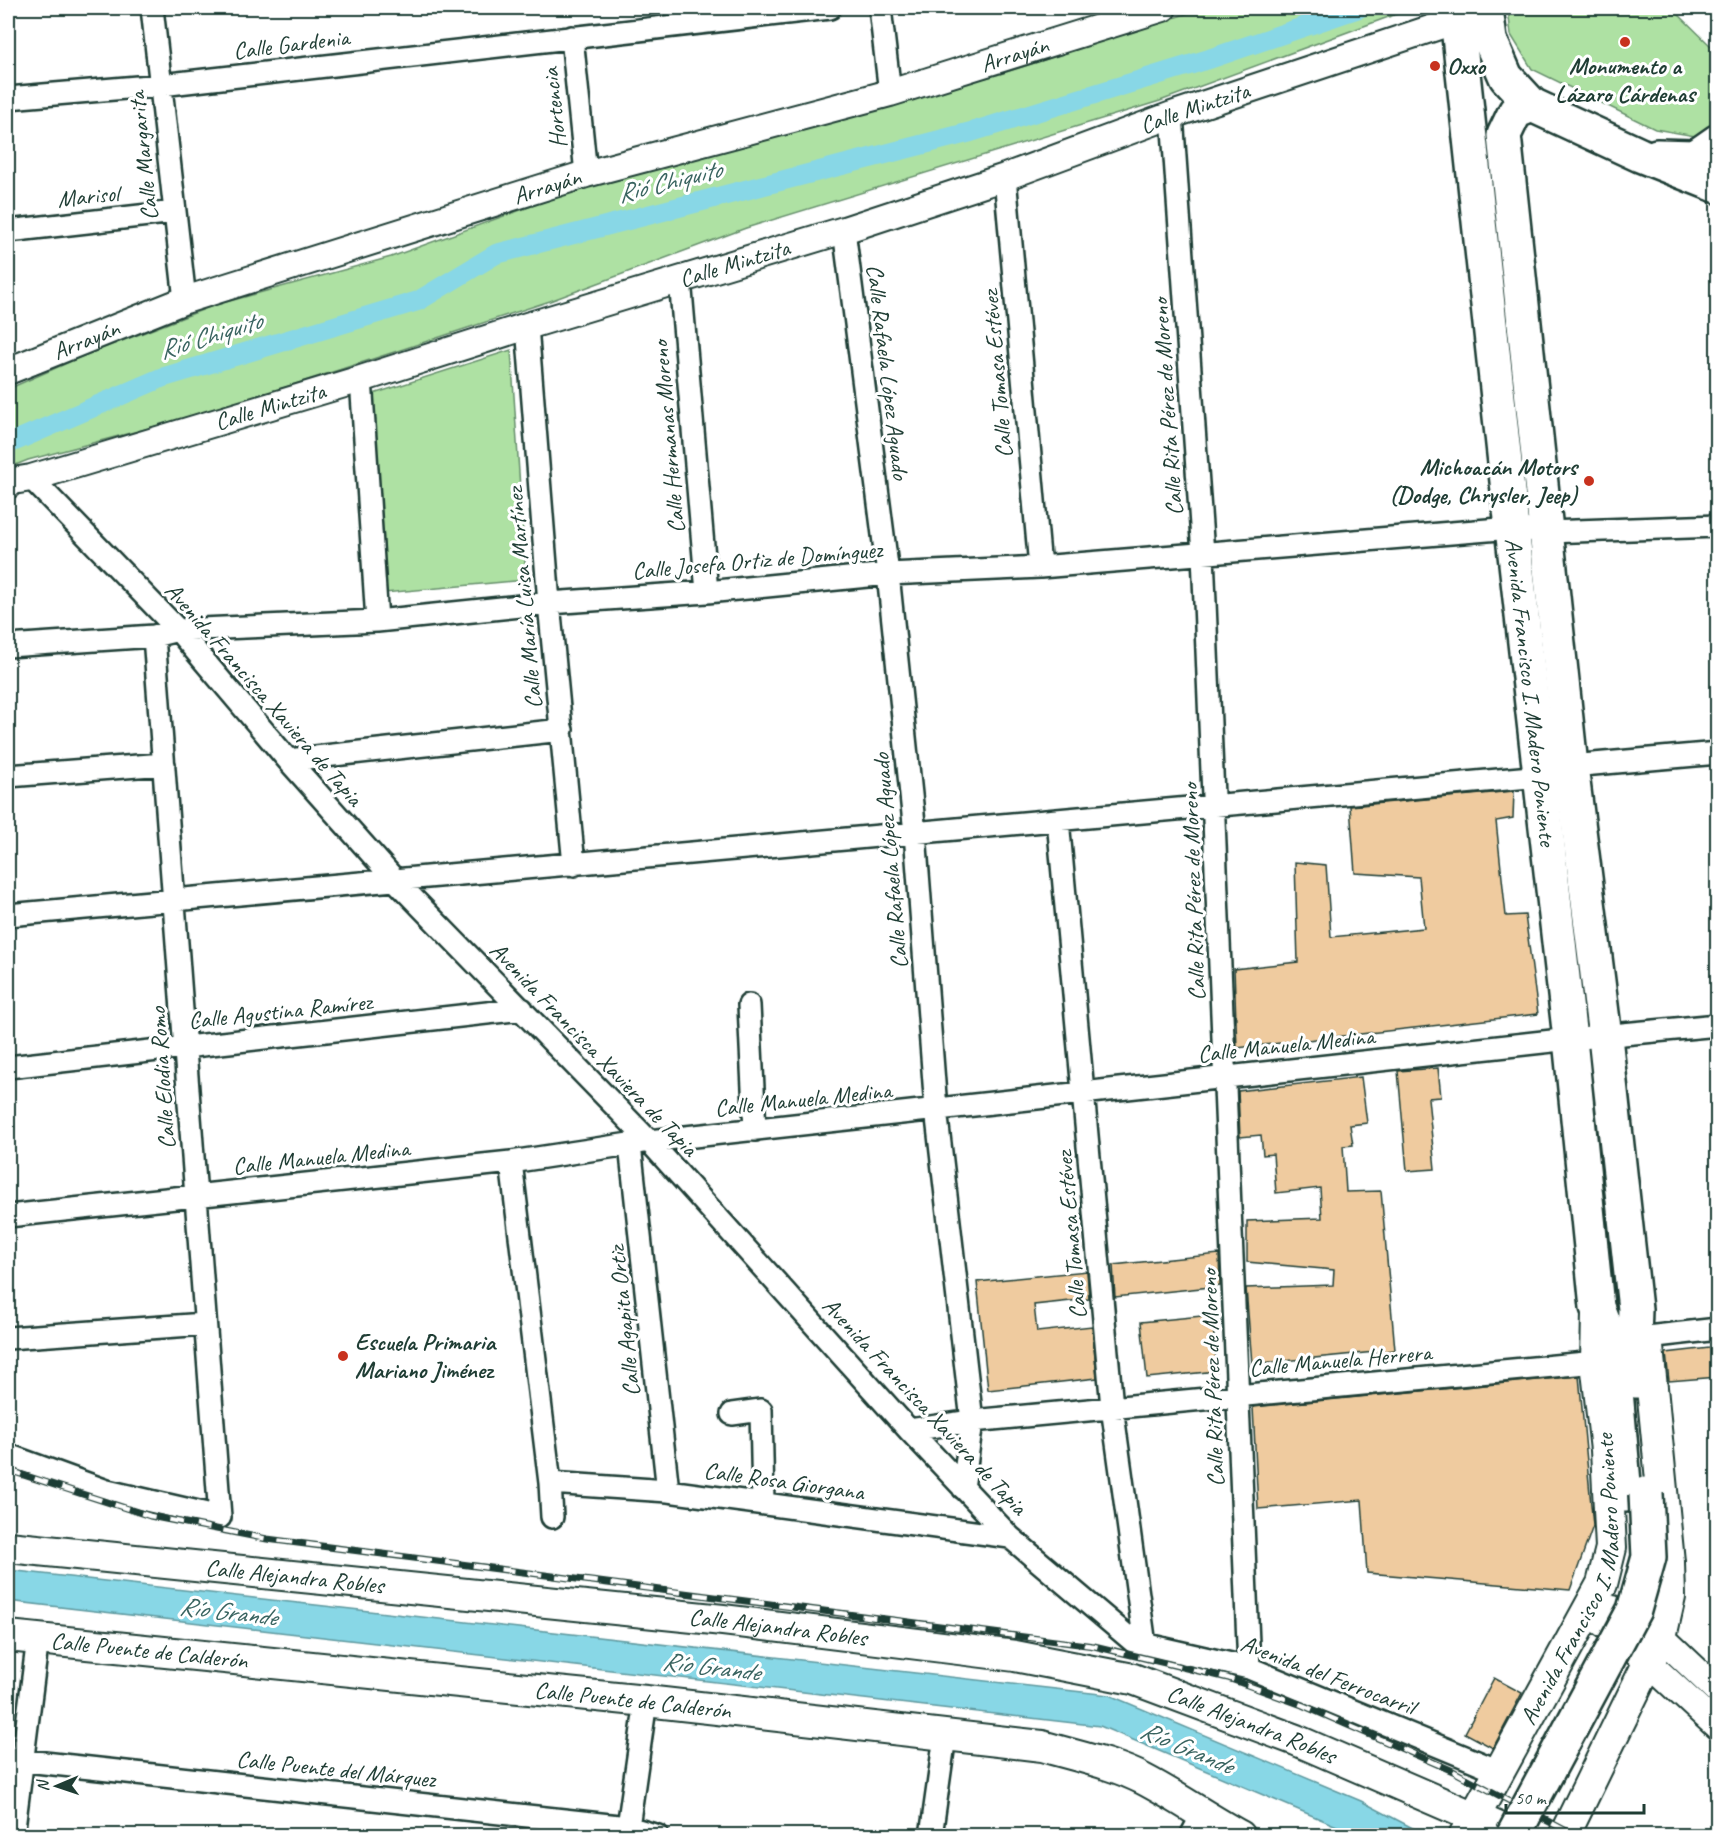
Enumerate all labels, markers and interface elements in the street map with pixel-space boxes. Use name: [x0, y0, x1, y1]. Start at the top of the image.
street label: Calle Gardenia: [231, 22, 353, 66]
street label: Arrayán: [977, 29, 1053, 79]
marker: Monumento a Lázaro Cárdenas: [1618, 35, 1632, 49]
place label: Oxxo: [1447, 51, 1487, 81]
place label: Monumento a Lázaro Cárdenas: [1555, 51, 1697, 109]
marker: Oxxo: [1428, 59, 1442, 73]
street label: Hortencia: [535, 65, 573, 150]
street label: Calle Mintzita: [1136, 75, 1255, 141]
street label: Calle Margarita: [121, 88, 165, 222]
water label: Rió Chiquito: [614, 152, 728, 210]
street label: Arrayán: [509, 161, 585, 211]
street label: Marisol: [56, 177, 124, 214]
street label: Calle Mintzita: [675, 232, 794, 294]
street label: Calle Rafaela López Aguado: [860, 263, 916, 483]
street label: Calle Tomasa Estévez: [975, 286, 1019, 459]
street label: Calle Rita Pérez de Moreno: [1144, 295, 1190, 517]
water label: Rió Chiquito: [155, 303, 269, 367]
street label: Arrayán: [48, 313, 125, 367]
street label: Calle Hermanas Moreno: [644, 337, 691, 535]
street label: Calle Mintzita: [211, 375, 330, 437]
place label: Michoacán Motors (Dodge, Chrysler, Jeep): [1389, 452, 1580, 510]
marker: Michoacán Motors (Dodge, Chrysler, Jeep): [1582, 474, 1596, 488]
street label: Calle María Luisa Martínez: [499, 484, 549, 710]
street label: Calle Josefa Ortiz de Domínguez: [631, 534, 885, 586]
street label: Avenida Francisco I. Madero Poniente: [1498, 536, 1563, 850]
street label: Avenida Francisca Xaviera de Tapia: [159, 576, 370, 813]
street label: Calle Rafaela López Aguado: [865, 750, 914, 970]
street label: Calle Rita Pérez de Moreno: [1174, 780, 1212, 1001]
street label: Avenida Francisca Xaviera de Tapia: [484, 935, 705, 1164]
street label: Calle Agustina Ramírez: [187, 986, 376, 1036]
street label: Calle Elodia Romo: [142, 1004, 182, 1150]
street label: Calle Manuela Medina: [1196, 1021, 1378, 1069]
street label: Calle Manuela Medina: [713, 1075, 895, 1123]
street label: Calle Manuela Medina: [231, 1133, 413, 1181]
street label: Calle Tomasa Estévez: [1049, 1147, 1093, 1320]
street label: Calle Agapita Ortiz: [601, 1242, 647, 1398]
street label: Calle Rita Pérez de Moreno: [1193, 1266, 1231, 1487]
street label: Avenida Francisca Xaviera de Tapia: [816, 1291, 1035, 1522]
place label: Escuela Primaria Mariano Jiménez: [355, 1327, 497, 1385]
street label: Calle Manuela Herrera: [1248, 1337, 1434, 1383]
marker: Escuela Primaria Mariano Jiménez: [336, 1349, 350, 1363]
street label: Avenida Francisco I. Madero Poniente: [1513, 1430, 1626, 1730]
street label: Calle Rosa Giorgana: [702, 1455, 867, 1507]
street label: Calle Alejandra Robles: [204, 1552, 388, 1601]
water label: Río Grande: [178, 1589, 282, 1634]
street label: Calle Alejandra Robles: [687, 1602, 871, 1653]
street label: Calle Puente de Calderón: [50, 1625, 250, 1675]
street label: Avenida del Ferrocarril: [1237, 1628, 1423, 1723]
water label: Río Grande: [661, 1644, 765, 1689]
street label: Calle Puente de Calderón: [533, 1675, 734, 1726]
street label: Calle Alejandra Robles: [1163, 1678, 1343, 1772]
water label: Río Grande: [1136, 1713, 1241, 1783]
street label: Calle Puente del Márquez: [235, 1744, 438, 1795]
north arrow: [27, 1756, 87, 1816]
scale bar: [1506, 1777, 1644, 1815]
text: N: [33, 1778, 53, 1792]
text: 50 m: [1515, 1787, 1548, 1809]

